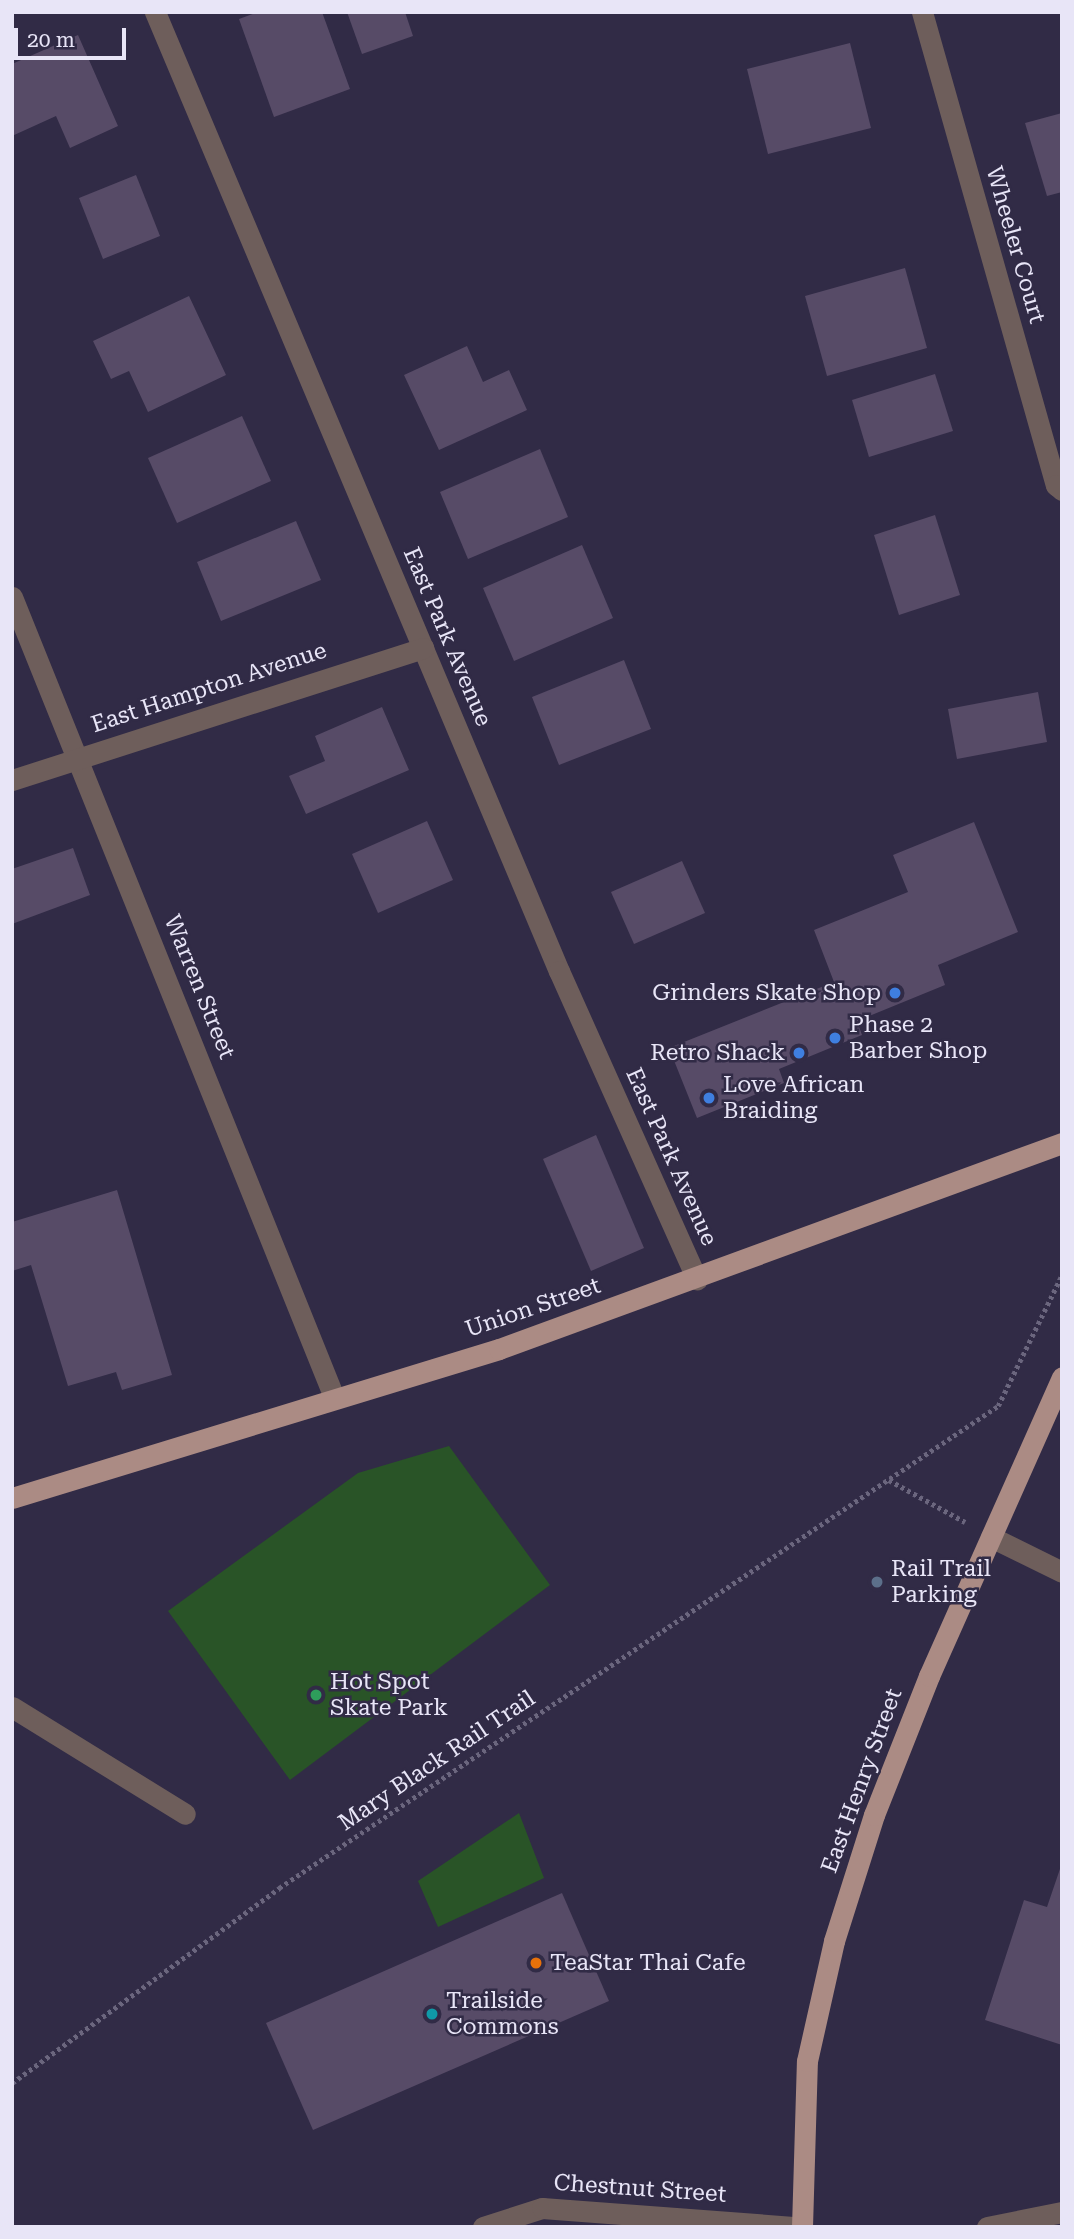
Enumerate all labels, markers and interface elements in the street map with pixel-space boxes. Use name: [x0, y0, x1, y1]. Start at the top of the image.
scale bar: [18, 14, 130, 58]
text: 20 m: [27, 28, 75, 52]
street label: Wheeler Court: [979, 163, 1051, 327]
street label: East Park Avenue: [397, 543, 497, 731]
street label: East Hampton Avenue: [88, 637, 330, 739]
street label: Warren Street: [158, 911, 240, 1063]
place label: Grinders Skate Shop: [652, 979, 881, 1007]
marker: Grinders Skate Shop: [887, 985, 903, 1001]
place label: Phase 2 Barber Shop: [849, 1011, 987, 1065]
marker: Phase 2 Barber Shop: [827, 1030, 843, 1046]
place label: Retro Shack: [650, 1039, 785, 1067]
marker: Retro Shack: [791, 1045, 807, 1061]
street label: East Park Avenue: [619, 1064, 723, 1250]
place label: Love African Braiding: [723, 1071, 864, 1125]
marker: Love African Braiding: [701, 1090, 717, 1106]
street label: Union Street: [462, 1272, 604, 1344]
place label: Rail Trail Parking: [891, 1555, 991, 1609]
marker: Rail Trail Parking: [869, 1574, 885, 1590]
place label: Hot Spot Skate Park: [330, 1668, 448, 1722]
street label: Mary Black Rail Trail: [333, 1685, 541, 1837]
street label: East Henry Street: [816, 1685, 908, 1877]
marker: Hot Spot Skate Park: [308, 1687, 324, 1703]
place label: TeaStar Thai Cafe: [550, 1949, 746, 1977]
marker: TeaStar Thai Cafe: [528, 1955, 544, 1971]
place label: Trailside Commons: [446, 1987, 559, 2041]
marker: Trailside Commons: [424, 2006, 440, 2022]
street label: Chestnut Street: [553, 2169, 727, 2209]

